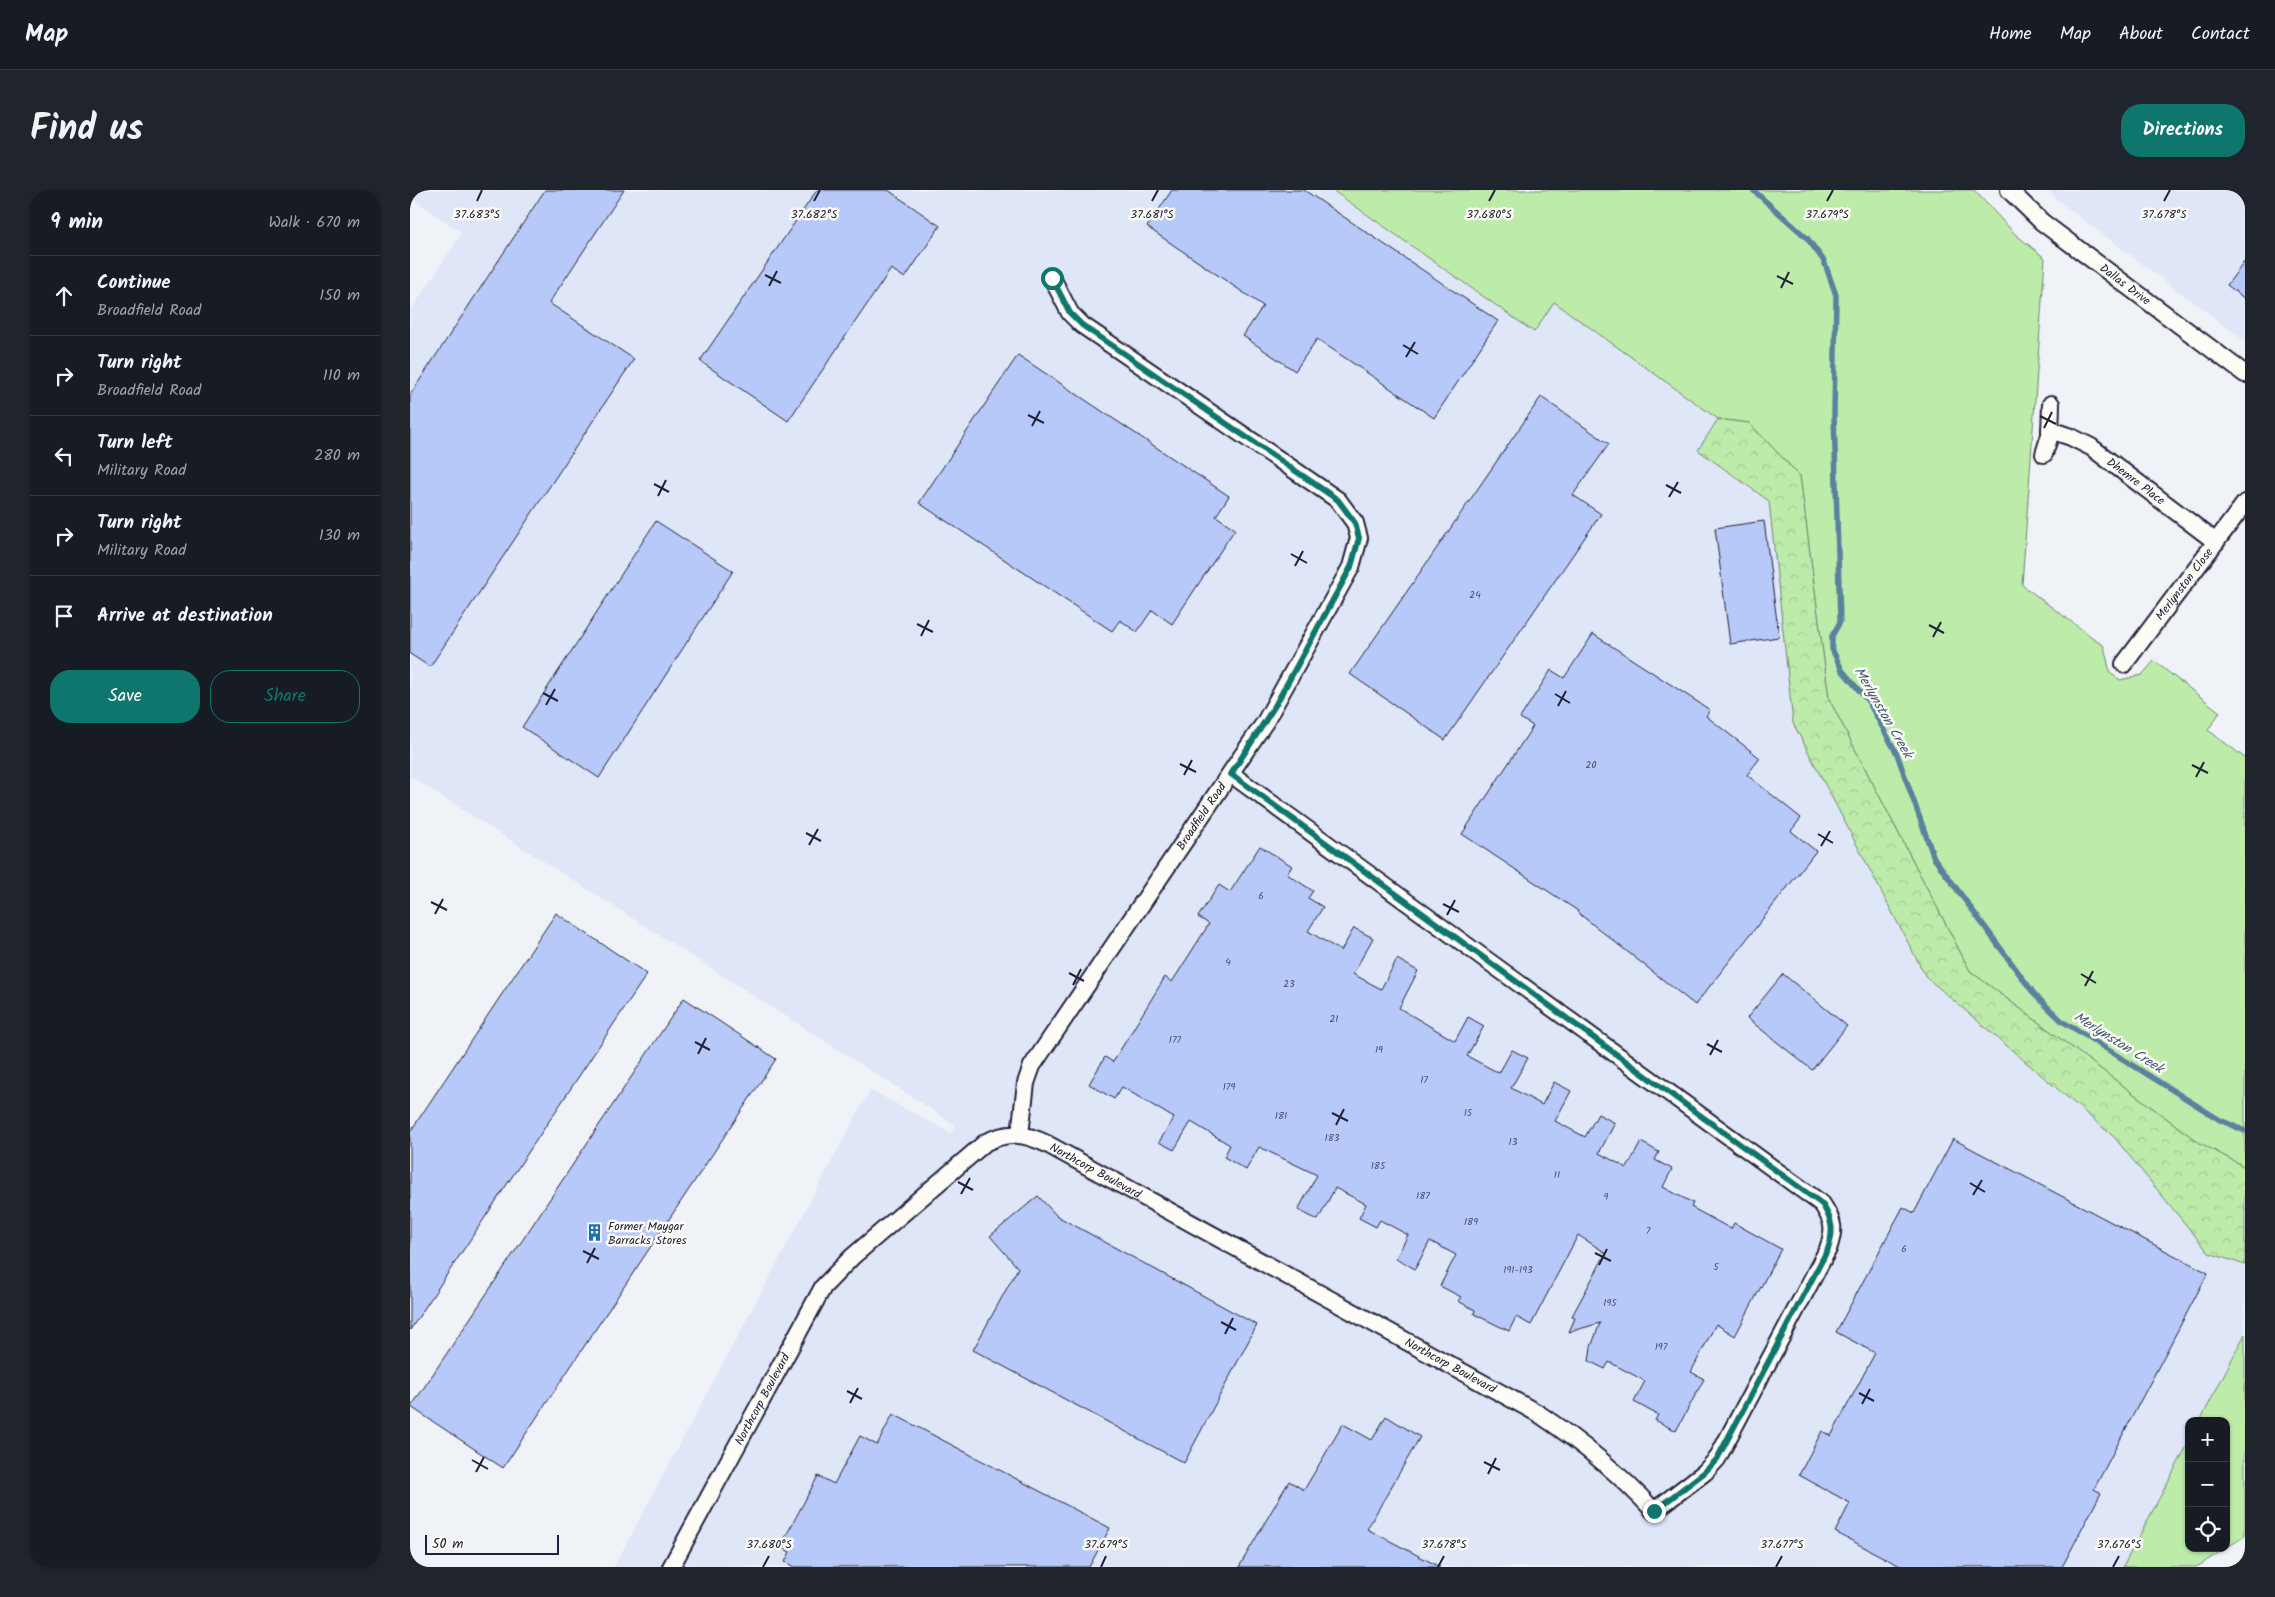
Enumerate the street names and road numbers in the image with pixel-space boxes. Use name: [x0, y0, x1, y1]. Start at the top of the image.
street label: Dallas Drive: [2095, 259, 2155, 311]
street label: Dhemre Place: [2102, 453, 2169, 510]
street label: Merlynston Close: [2151, 544, 2218, 625]
street label: Broadfield Road: [1172, 778, 1232, 854]
street label: Northcorp Boulevard: [1046, 1138, 1145, 1204]
street label: Northcorp Boulevard: [1401, 1333, 1500, 1399]
street label: Northcorp Boulevard: [730, 1349, 796, 1449]

